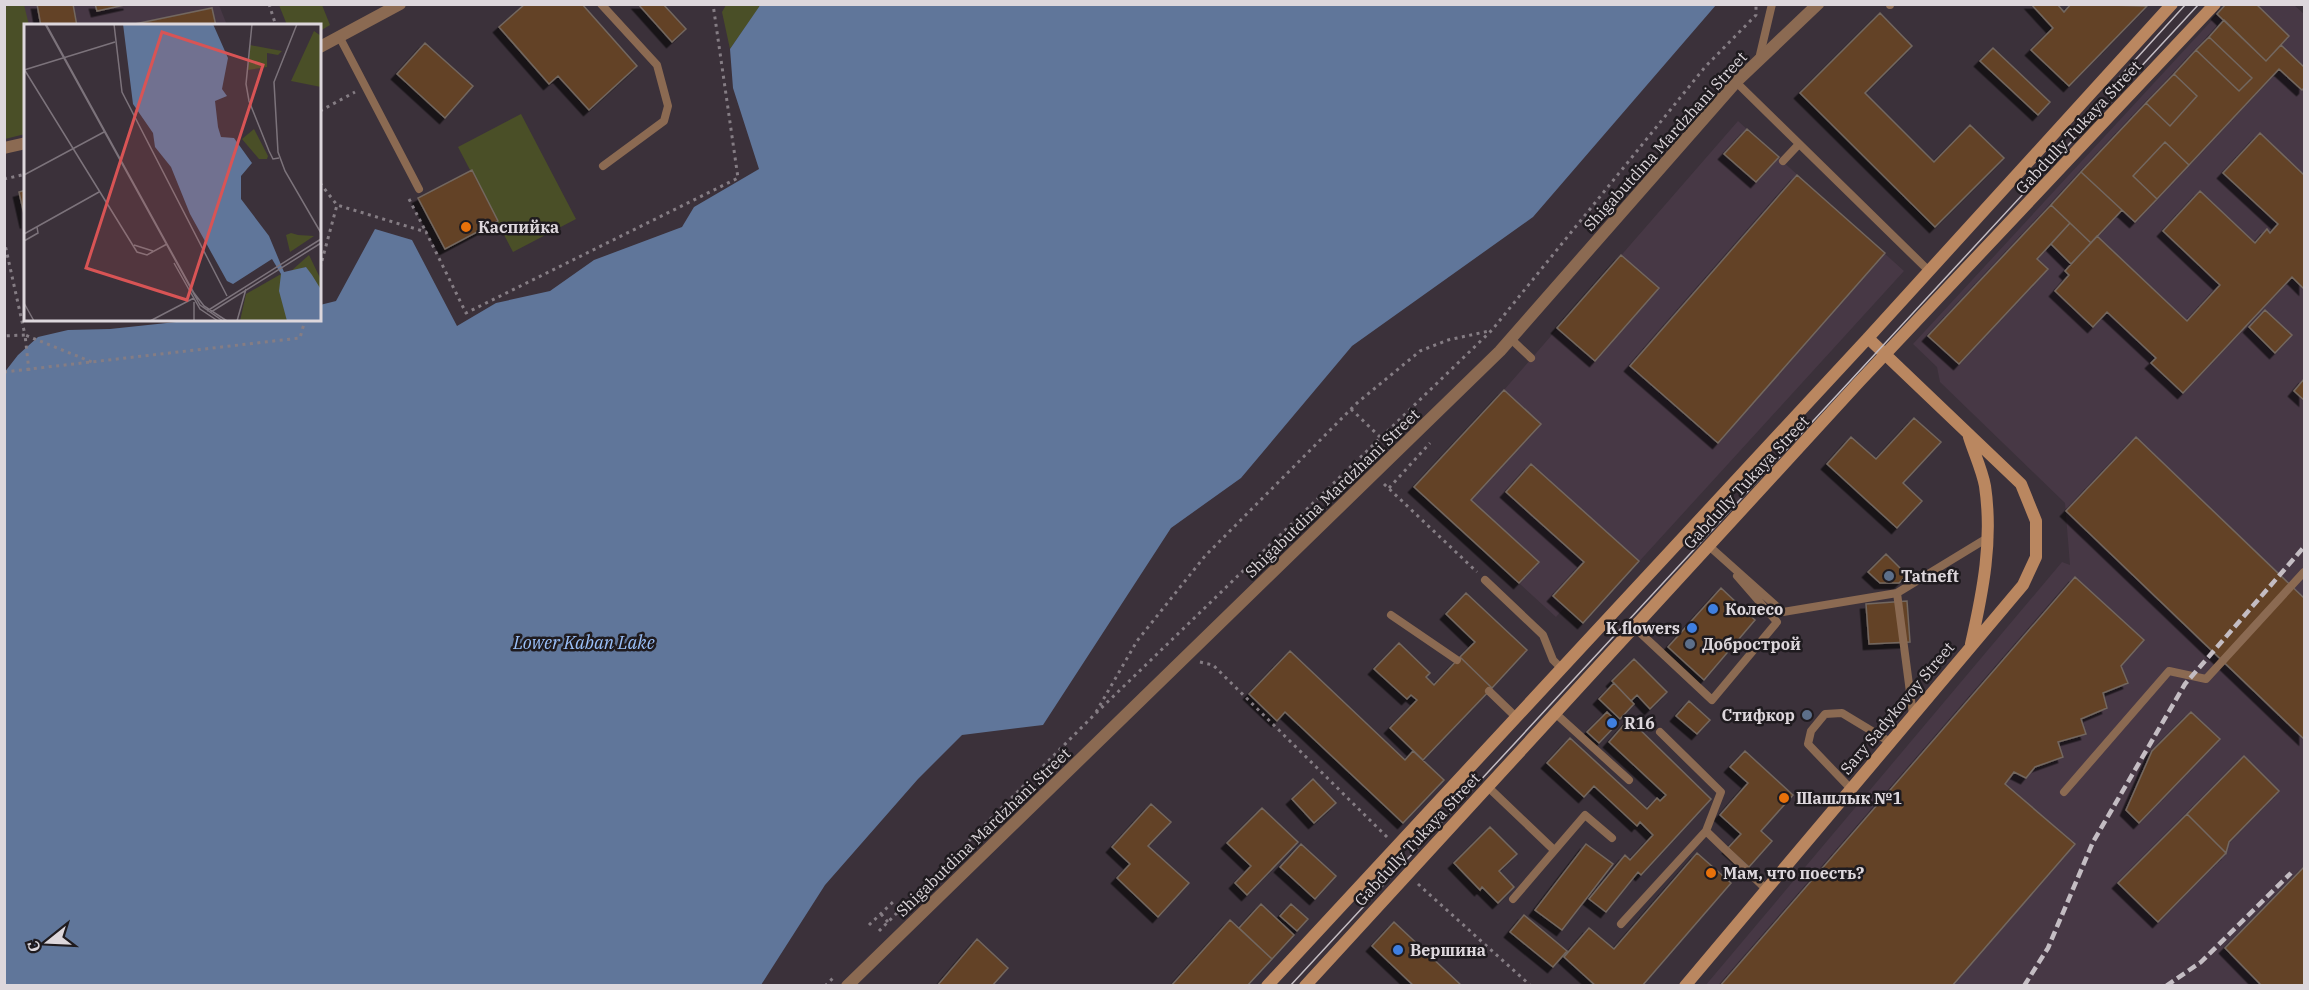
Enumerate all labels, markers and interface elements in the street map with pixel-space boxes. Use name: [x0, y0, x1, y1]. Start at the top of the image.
inset map: [24, 24, 321, 321]
street label: Shigabutdina Mardzhani Street: [1579, 47, 1751, 235]
street label: Gabdully Tukaya Street: [2011, 56, 2145, 198]
place label: Каспийка: [478, 217, 559, 237]
marker: Каспийка: [459, 220, 473, 234]
street label: Shigabutdina Mardzhani Street: [1241, 404, 1424, 582]
street label: Gabdully Tukaya Street: [1679, 411, 1813, 553]
place label: Tatneft: [1901, 566, 1959, 586]
marker: Tatneft: [1882, 569, 1896, 583]
place label: Колесо: [1725, 599, 1783, 619]
marker: Колесо: [1706, 602, 1720, 616]
place label: K flowers: [1606, 618, 1680, 638]
marker: K flowers: [1685, 621, 1699, 635]
water label: Lower Kaban Lake: [512, 631, 655, 654]
place label: Добрострой: [1702, 634, 1801, 654]
marker: Добрострой: [1683, 637, 1697, 651]
street label: Sary Sadykovoy Street: [1836, 637, 1959, 778]
place label: Стифкор: [1722, 705, 1795, 725]
marker: Стифкор: [1800, 708, 1814, 722]
place label: R16: [1624, 713, 1655, 733]
marker: R16: [1605, 716, 1619, 730]
street label: Shigabutdina Mardzhani Street: [892, 743, 1075, 921]
street label: Gabdully Tukaya Street: [1350, 768, 1484, 910]
place label: Шашлык №1: [1796, 788, 1902, 808]
marker: Шашлык №1: [1777, 791, 1791, 805]
place label: Мам, что поесть?: [1723, 863, 1864, 883]
marker: Мам, что поесть?: [1704, 866, 1718, 880]
north arrow: [18, 912, 78, 972]
text: С: [23, 938, 45, 955]
place label: Вершина: [1410, 940, 1486, 960]
marker: Вершина: [1391, 943, 1405, 957]

